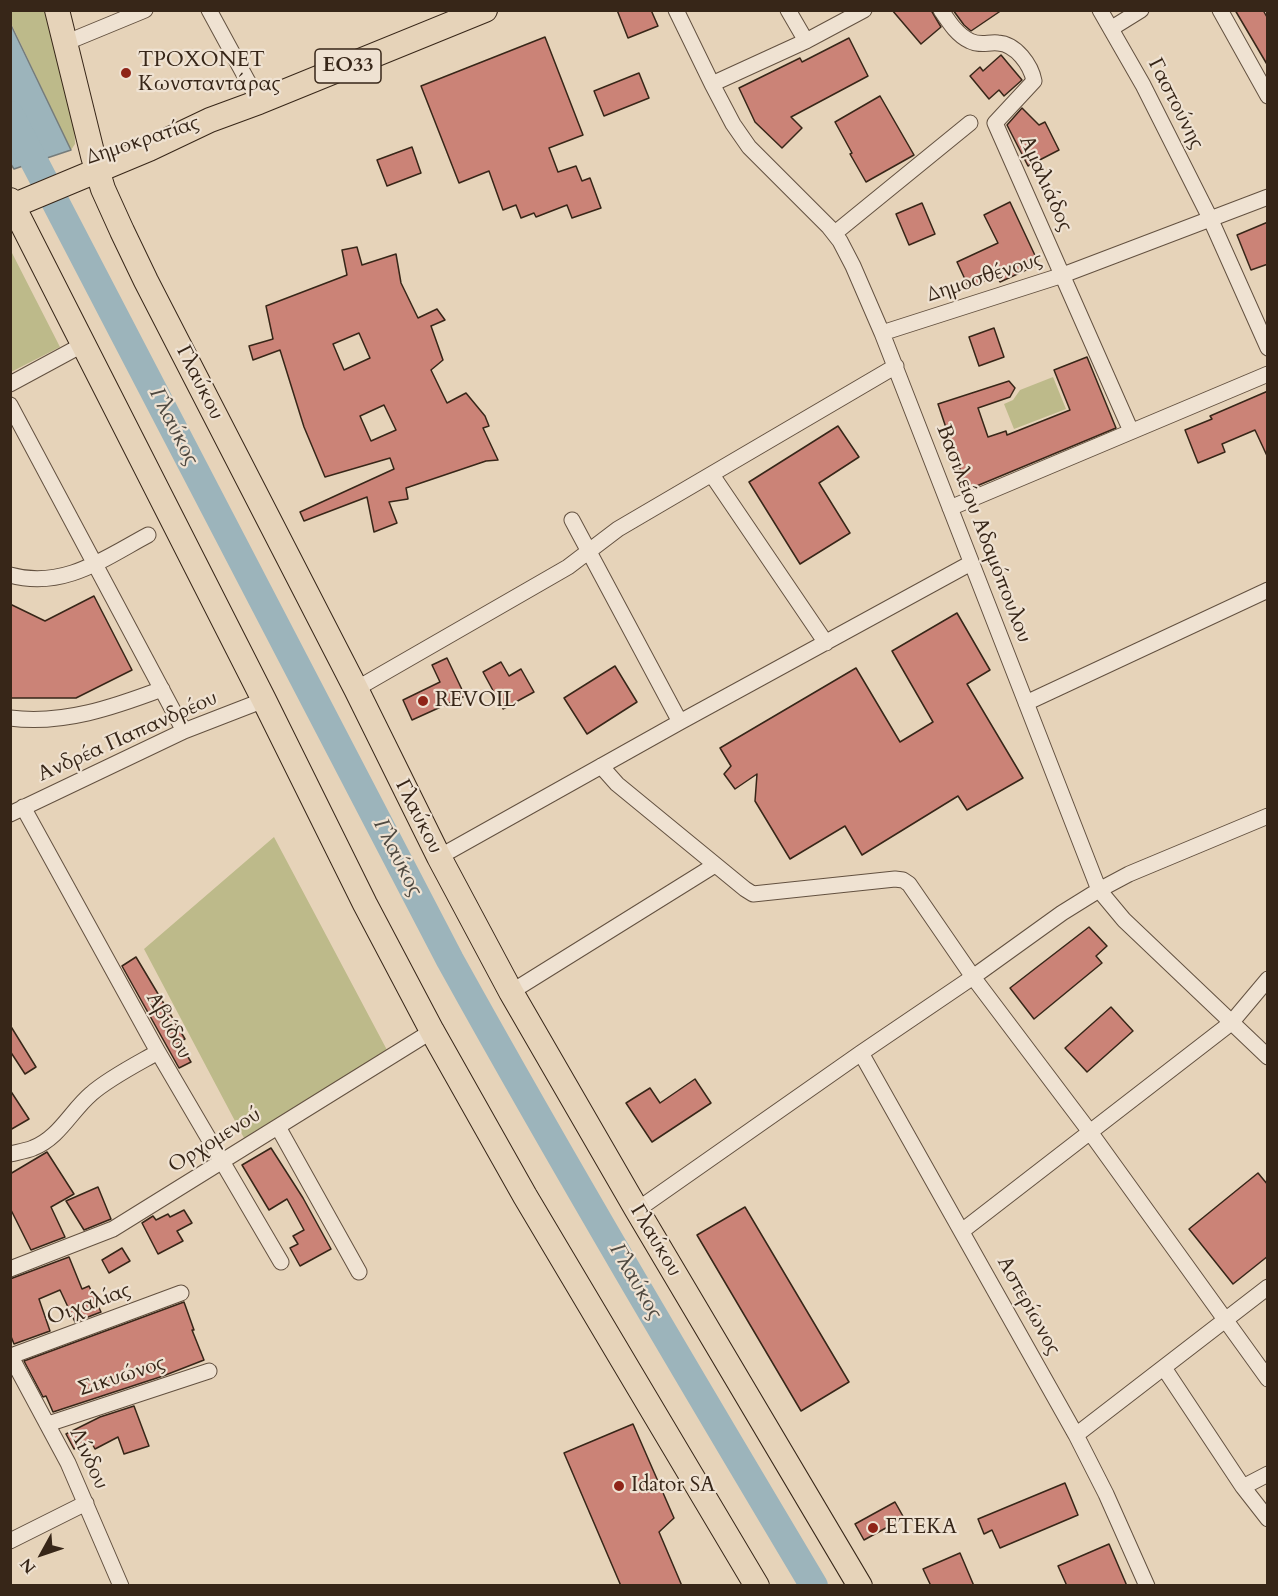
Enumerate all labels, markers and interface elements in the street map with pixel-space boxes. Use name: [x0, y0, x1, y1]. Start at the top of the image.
place label: ΤΡΟΧΟΝΕΤ Κωνσταντάρας: [138, 48, 280, 98]
road number: ΕΟ33: [315, 49, 381, 83]
street label: Γαστούνης: [1141, 54, 1209, 154]
marker: ΤΡΟΧΟΝΕΤ Κωνσταντάρας: [119, 66, 133, 80]
street label: Δημοκρατίας: [83, 111, 203, 171]
street label: Αμαλιάδος: [1013, 132, 1077, 236]
street label: Δημοσθένους: [924, 247, 1046, 309]
street label: Γλαύκου: [170, 342, 228, 424]
water label: Γλαύκος: [142, 384, 204, 470]
street label: Βασιλείου Αδαμόπουλου: [930, 421, 1036, 647]
street label: Ανδρέα Παπανδρέου: [34, 686, 222, 788]
place label: REVOIL: [435, 688, 516, 714]
marker: REVOIL: [416, 694, 430, 708]
street label: Γλαύκου: [389, 776, 447, 858]
water label: Γλαύκος: [366, 815, 428, 901]
street label: Αβύδου: [139, 988, 197, 1064]
street label: Ορχομενού: [164, 1103, 266, 1179]
street label: Γλαύκου: [624, 1200, 686, 1282]
water label: Γλαύκος: [603, 1239, 667, 1325]
street label: Αστερίωνος: [991, 1252, 1065, 1360]
street label: Οιχαλίας: [44, 1278, 134, 1332]
street label: Σικυώνος: [75, 1351, 169, 1403]
street label: Λίνδου: [63, 1424, 113, 1494]
place label: Idator SA: [631, 1473, 715, 1499]
marker: Idator SA: [612, 1479, 626, 1493]
place label: ΕΤΕΚΑ: [885, 1515, 957, 1541]
marker: ΕΤΕΚΑ: [866, 1521, 880, 1535]
north arrow: [12, 1524, 72, 1584]
text: N: [15, 1553, 41, 1578]

